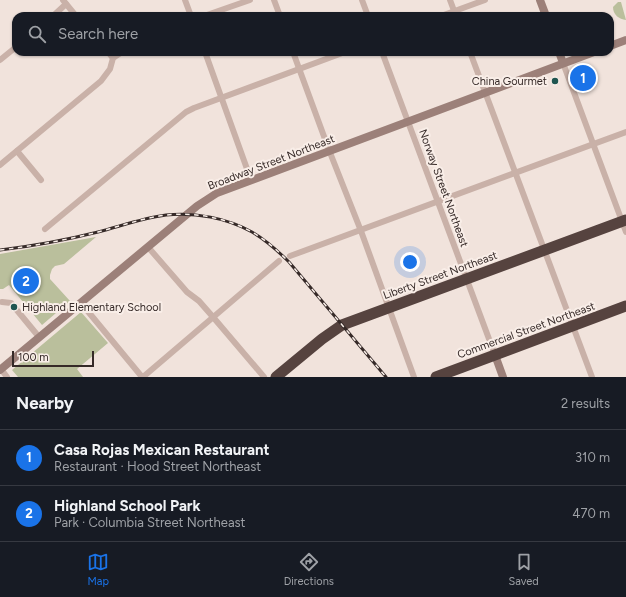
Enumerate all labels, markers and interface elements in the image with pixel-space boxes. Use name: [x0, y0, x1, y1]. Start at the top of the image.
search box: [12, 12, 614, 56]
icon: search: [26, 23, 48, 45]
text: Search here: [58, 25, 138, 43]
pin: 1: [570, 63, 596, 93]
place label: China Gourmet: [472, 75, 547, 88]
marker: China Gourmet: [550, 76, 560, 86]
street label: Norway Street Northeast: [416, 127, 471, 249]
street label: Broadway Street Northeast: [206, 132, 336, 193]
street label: Liberty Street Northeast: [381, 249, 499, 302]
your location: [400, 252, 420, 272]
pin: 2: [13, 266, 39, 296]
street label: Commercial Street Northeast: [456, 300, 597, 361]
place label: Highland Elementary School: [22, 301, 161, 314]
marker: Highland Elementary School: [9, 302, 19, 312]
scale bar: [12, 349, 94, 368]
text: 100 m: [18, 351, 49, 364]
text: Nearby: [16, 393, 74, 413]
text: 2 results: [561, 396, 610, 411]
text: Casa Rojas Mexican Restaurant: [54, 441, 270, 459]
text: 1: [26, 450, 32, 465]
text: 310 m: [575, 450, 610, 465]
text: Restaurant · Hood Street Northeast: [54, 459, 261, 474]
text: Highland School Park: [54, 497, 201, 515]
text: 2: [25, 506, 33, 521]
text: 470 m: [572, 506, 610, 521]
text: Park · Columbia Street Northeast: [54, 515, 246, 530]
tab: Map: [87, 551, 109, 588]
tab: Directions: [284, 551, 334, 588]
tab: Saved: [508, 551, 539, 588]

